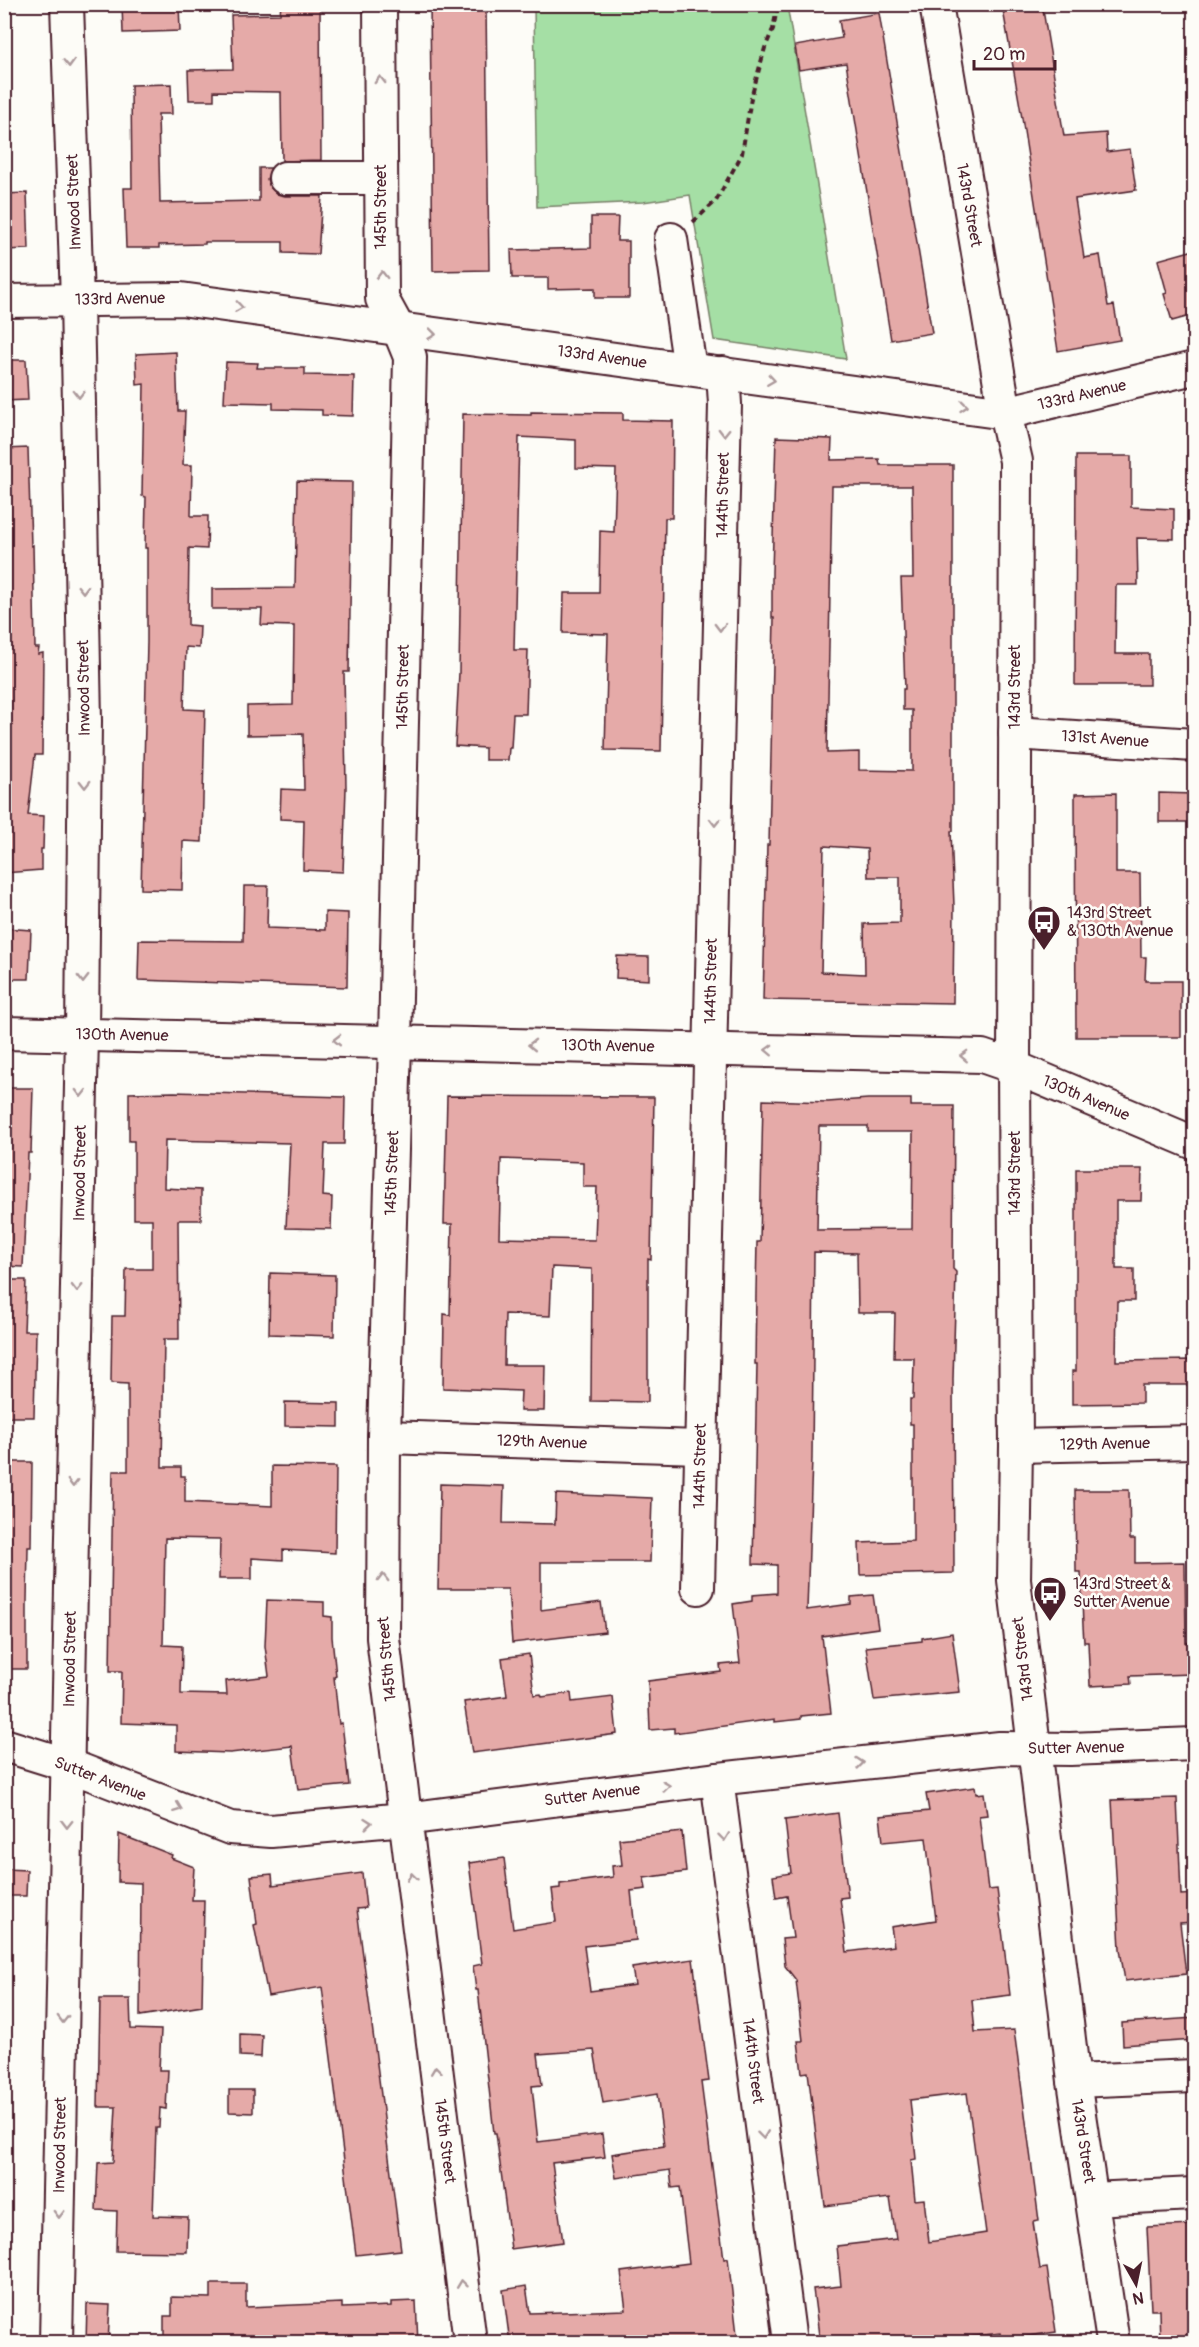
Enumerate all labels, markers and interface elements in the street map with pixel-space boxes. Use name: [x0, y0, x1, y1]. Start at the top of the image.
scale bar: [974, 33, 1055, 71]
text: 20 m: [983, 43, 1025, 66]
one-way arrow: [63, 58, 76, 67]
one-way arrow: [374, 76, 387, 85]
street label: Inwood Street: [62, 153, 86, 250]
street label: 143rd Street: [952, 162, 986, 249]
street label: 145th Street: [371, 164, 391, 250]
one-way arrow: [376, 271, 388, 280]
street label: 133rd Avenue: [75, 288, 165, 310]
one-way arrow: [235, 300, 244, 312]
one-way arrow: [428, 327, 437, 339]
street label: 133rd Avenue: [556, 341, 648, 373]
one-way arrow: [767, 374, 776, 386]
street label: 133rd Avenue: [1036, 375, 1128, 415]
one-way arrow: [73, 389, 85, 398]
one-way arrow: [960, 399, 969, 412]
one-way arrow: [718, 427, 730, 436]
street label: 144th Street: [712, 451, 734, 538]
one-way arrow: [77, 584, 89, 593]
one-way arrow: [713, 622, 726, 631]
street label: Inwood Street: [73, 639, 95, 736]
street label: 145th Street: [392, 644, 414, 730]
street label: 143rd Street: [1005, 644, 1025, 729]
street label: 131st Avenue: [1061, 726, 1150, 752]
one-way arrow: [78, 779, 91, 788]
one-way arrow: [709, 817, 721, 826]
place label: 143rd Street & 130th Avenue: [1067, 903, 1173, 941]
bus stop icon: 143rd Street & 130th Avenue: [1026, 904, 1062, 951]
street label: 144th Street: [700, 937, 722, 1024]
one-way arrow: [77, 974, 89, 983]
street label: 130th Avenue: [75, 1024, 169, 1046]
one-way arrow: [333, 1034, 342, 1046]
street label: 130th Avenue: [561, 1035, 655, 1057]
one-way arrow: [528, 1039, 537, 1051]
one-way arrow: [765, 1044, 774, 1057]
one-way arrow: [960, 1050, 969, 1062]
street label: 130th Avenue: [1039, 1071, 1133, 1125]
one-way arrow: [75, 1088, 87, 1097]
street label: Inwood Street: [69, 1124, 91, 1221]
street label: 145th Street: [381, 1130, 403, 1216]
street label: 143rd Street: [1005, 1130, 1025, 1215]
one-way arrow: [71, 1283, 83, 1292]
street label: 144th Street: [689, 1422, 711, 1509]
street label: 129th Avenue: [497, 1430, 587, 1454]
street label: 129th Avenue: [1060, 1433, 1150, 1455]
one-way arrow: [67, 1478, 80, 1487]
one-way arrow: [377, 1574, 389, 1583]
place label: 143rd Street & Sutter Avenue: [1073, 1574, 1171, 1612]
bus stop icon: 143rd Street & Sutter Avenue: [1032, 1575, 1068, 1622]
street label: Inwood Street: [59, 1610, 81, 1707]
street label: 145th Street: [373, 1615, 401, 1702]
street label: 143rd Street: [1008, 1615, 1038, 1702]
street label: Sutter Avenue: [1028, 1737, 1125, 1759]
street label: Sutter Avenue: [51, 1752, 149, 1806]
one-way arrow: [855, 1758, 864, 1770]
street label: Sutter Avenue: [543, 1779, 641, 1811]
one-way arrow: [662, 1780, 671, 1793]
one-way arrow: [171, 1801, 182, 1813]
one-way arrow: [364, 1817, 373, 1830]
one-way arrow: [61, 1819, 73, 1828]
one-way arrow: [718, 1833, 730, 1842]
one-way arrow: [407, 1872, 419, 1881]
one-way arrow: [57, 2014, 69, 2023]
street label: 144th Street: [738, 2017, 768, 2105]
one-way arrow: [430, 2065, 443, 2075]
street label: Inwood Street: [49, 2096, 71, 2193]
street label: 145th Street: [430, 2098, 460, 2185]
street label: 143rd Street: [1067, 2098, 1100, 2185]
one-way arrow: [756, 2130, 769, 2140]
one-way arrow: [53, 2209, 65, 2218]
north arrow: [1106, 2254, 1166, 2314]
one-way arrow: [457, 2280, 469, 2289]
text: N: [1131, 2287, 1145, 2309]

